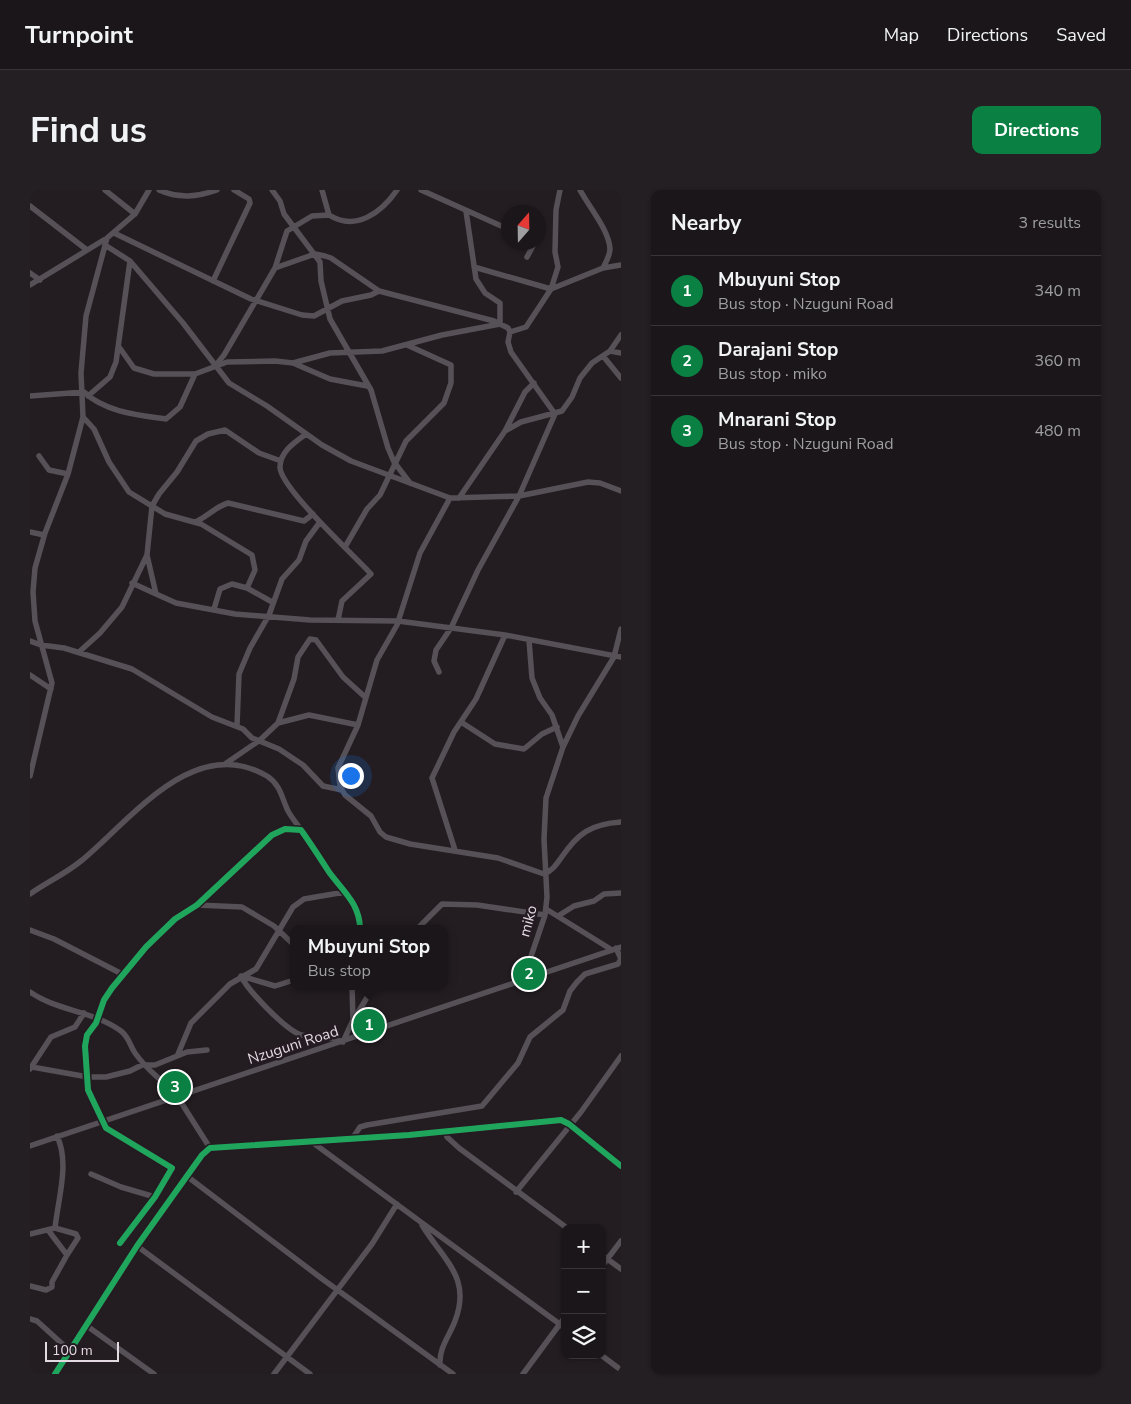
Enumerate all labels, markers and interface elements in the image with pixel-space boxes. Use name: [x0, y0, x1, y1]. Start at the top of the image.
text: Turnpoint: [25, 19, 133, 51]
text: Map: [884, 23, 919, 47]
text: Directions: [947, 23, 1028, 47]
text: Saved: [1056, 23, 1106, 47]
button: Directions: [972, 106, 1101, 154]
text: Find us: [30, 107, 147, 154]
north arrow: [501, 205, 546, 250]
text: Nearby: [671, 209, 741, 237]
text: 3 results: [1019, 212, 1081, 234]
text: Mbuyuni Stop: [718, 267, 840, 293]
text: 1: [682, 280, 692, 302]
text: 340 m: [1034, 280, 1081, 302]
text: Bus stop · Nzuguni Road: [718, 293, 894, 315]
text: Darajani Stop: [718, 337, 838, 363]
text: 2: [682, 350, 692, 372]
text: 360 m: [1034, 350, 1081, 372]
text: Bus stop · miko: [718, 363, 827, 385]
text: Mnarani Stop: [718, 407, 836, 433]
text: 3: [682, 420, 692, 442]
text: 480 m: [1034, 420, 1081, 442]
text: Bus stop · Nzuguni Road: [718, 433, 894, 455]
your location: [338, 763, 364, 789]
street label: miko: [514, 903, 542, 939]
popup: [290, 925, 448, 990]
text: Mbuyuni Stop: [308, 934, 430, 960]
pin: 2: [513, 955, 545, 993]
text: Bus stop: [308, 960, 371, 982]
pin: 1: [353, 1006, 385, 1044]
street label: Nzuguni Road: [245, 1021, 341, 1069]
pin: 3: [159, 1068, 191, 1106]
map controls: [561, 1224, 606, 1359]
button: +: [561, 1224, 606, 1269]
button: −: [561, 1269, 606, 1314]
button: layers: [561, 1314, 606, 1359]
scale bar: [45, 1339, 119, 1362]
text: 100 m: [52, 1341, 93, 1360]

